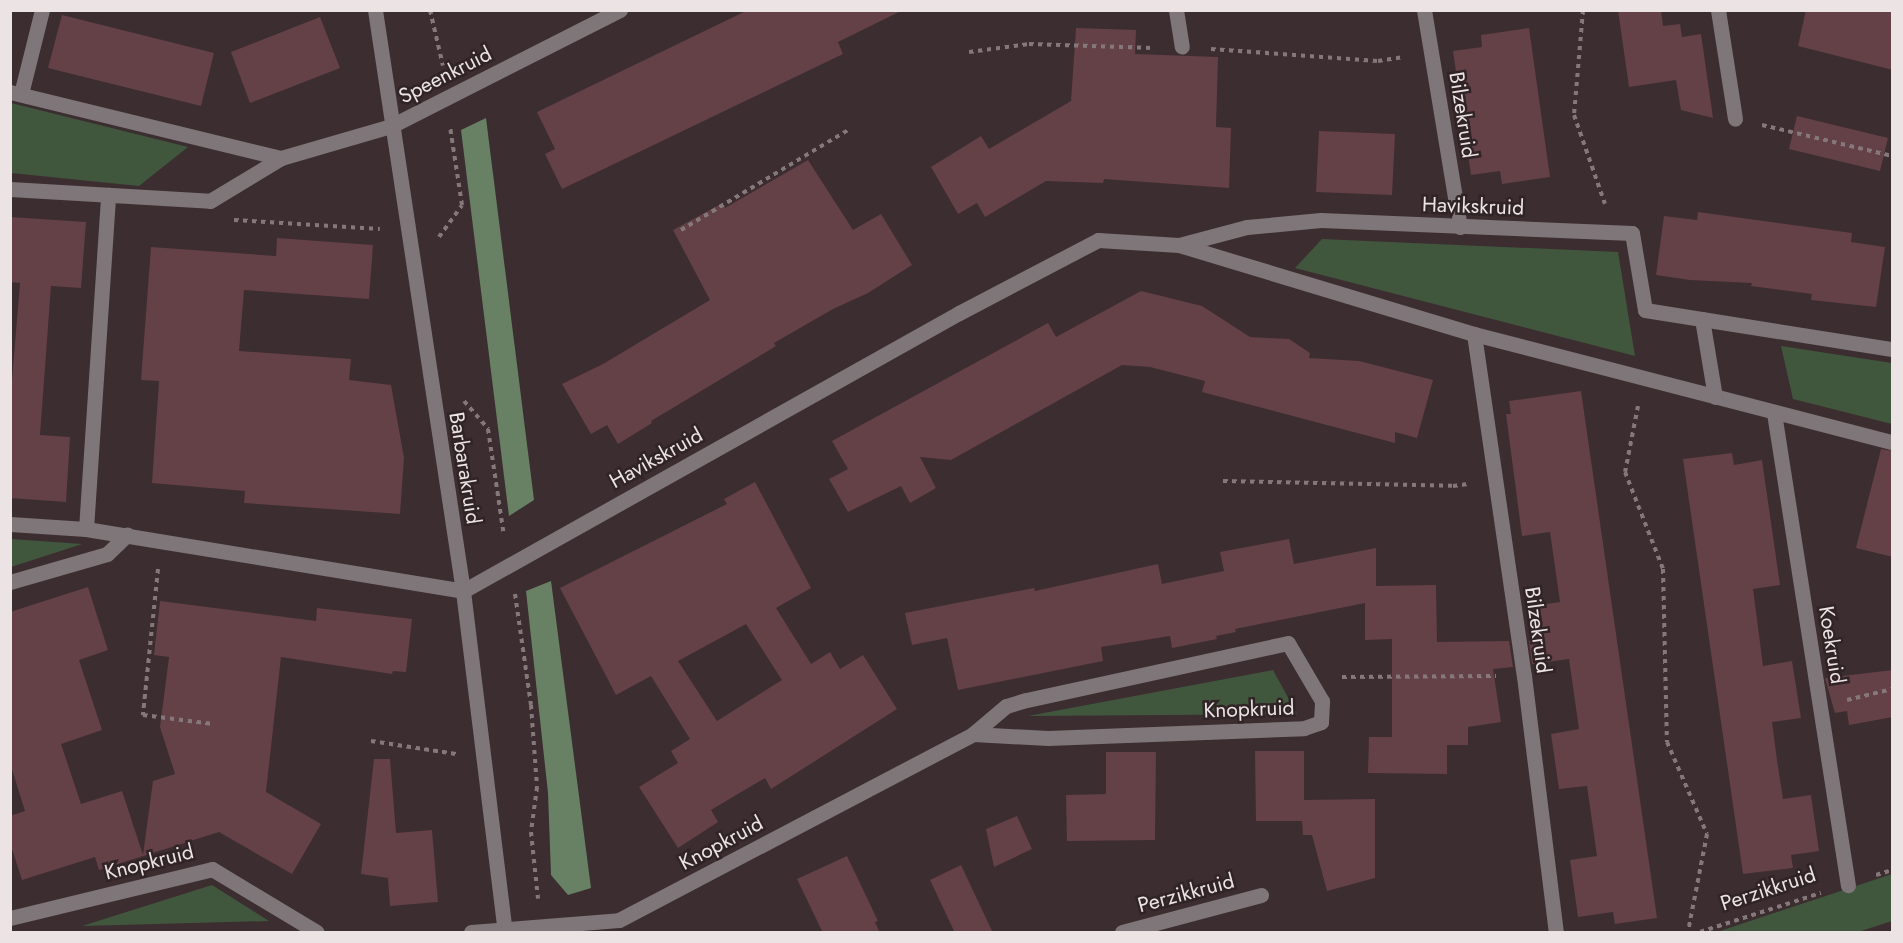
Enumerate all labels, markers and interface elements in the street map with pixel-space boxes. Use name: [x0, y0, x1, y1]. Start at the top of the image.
street label: Speenkruid: [394, 41, 496, 109]
street label: Bilzekruid: [1444, 70, 1482, 160]
street label: Havikskruid: [1421, 192, 1525, 220]
street label: Barbarakruid: [444, 410, 486, 526]
street label: Havikskruid: [605, 422, 707, 494]
street label: Bilzekruid: [1519, 585, 1557, 675]
street label: Koekruid: [1813, 604, 1851, 686]
street label: Knopkruid: [1203, 695, 1295, 723]
street label: Knopkruid: [675, 810, 767, 876]
street label: Knopkruid: [102, 839, 196, 885]
street label: Perzikkruid: [1717, 862, 1819, 916]
street label: Perzikkruid: [1135, 868, 1237, 918]

